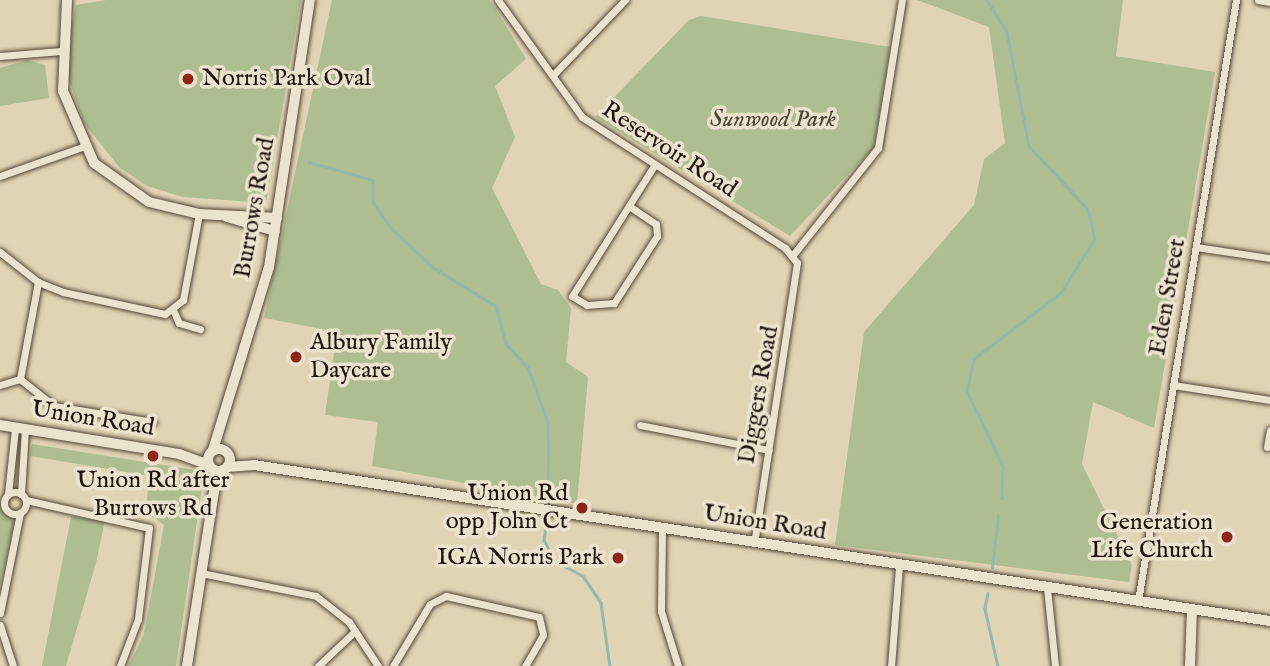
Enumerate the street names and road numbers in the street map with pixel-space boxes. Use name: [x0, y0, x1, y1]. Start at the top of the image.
street label: Reservoir Road: [596, 96, 742, 204]
street label: Burrows Road: [228, 135, 282, 281]
street label: Eden Street: [1144, 236, 1192, 358]
street label: Diggers Road: [733, 324, 785, 466]
street label: Union Road: [30, 395, 156, 443]
street label: Union Road: [702, 499, 828, 547]

